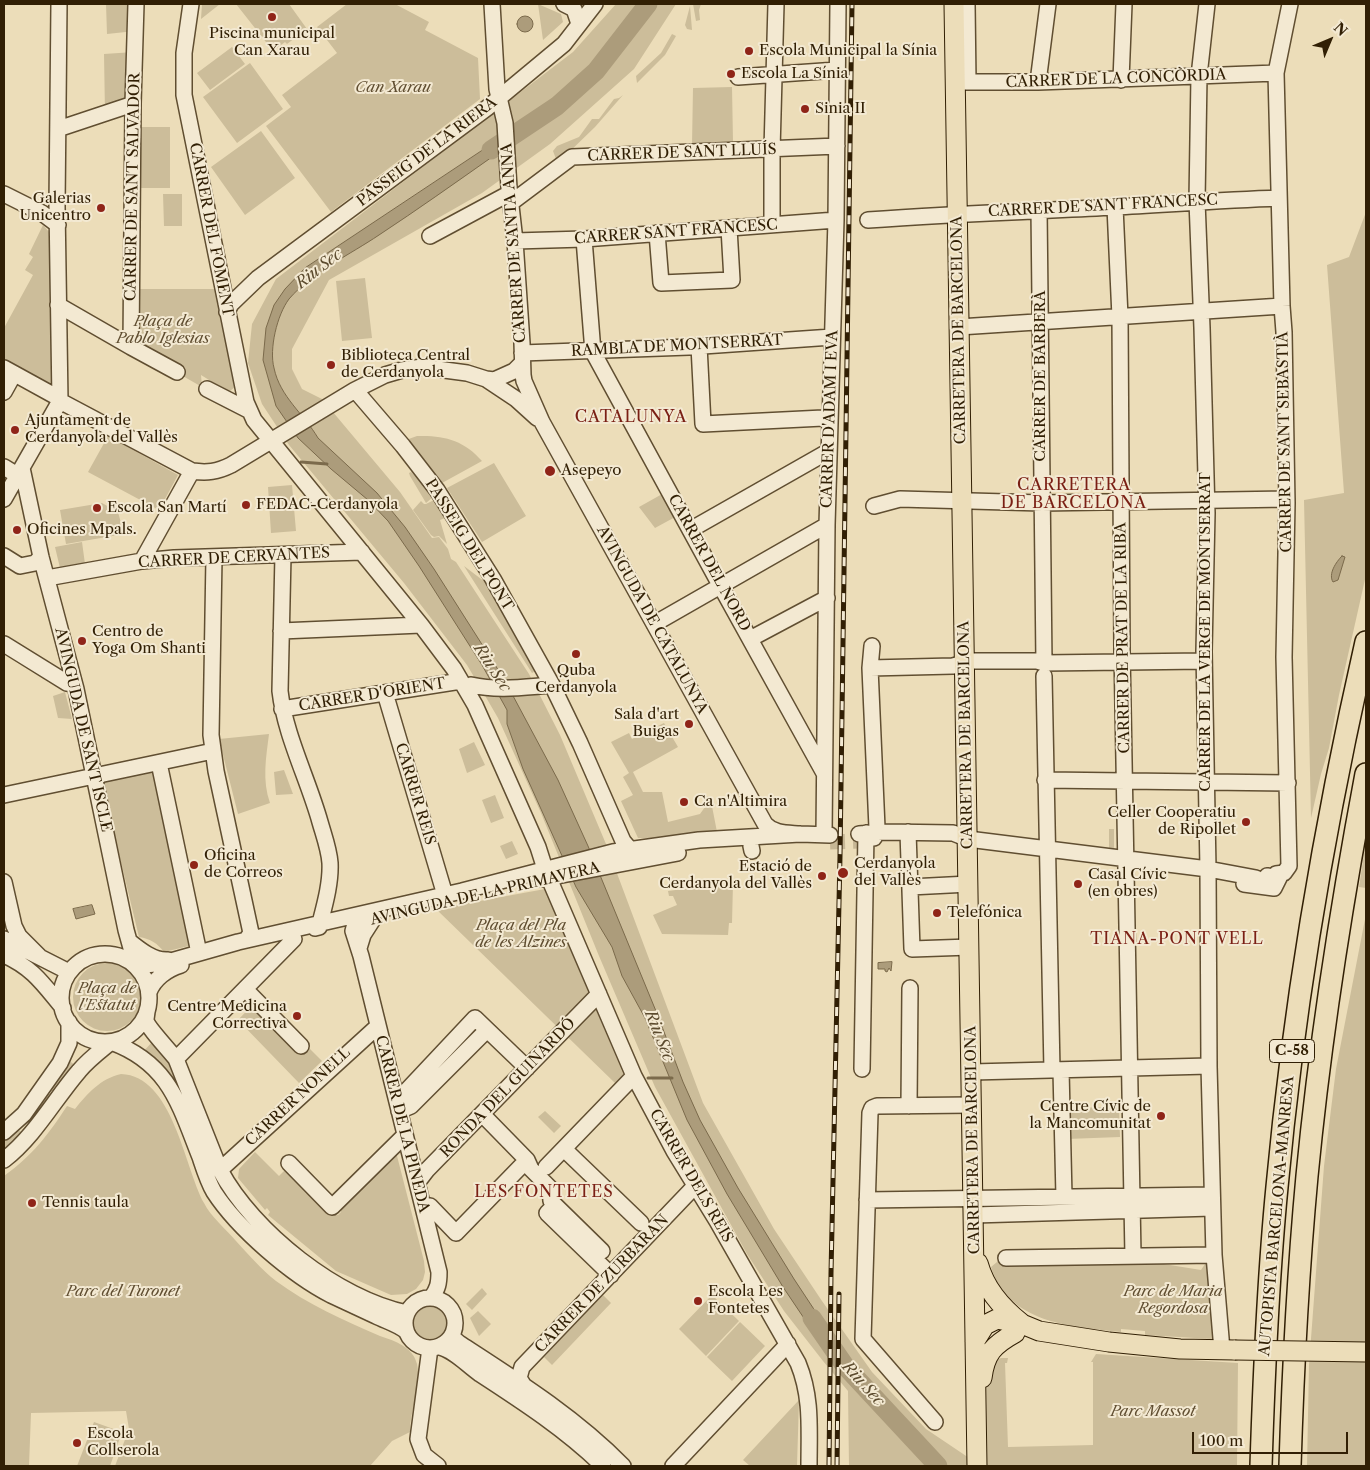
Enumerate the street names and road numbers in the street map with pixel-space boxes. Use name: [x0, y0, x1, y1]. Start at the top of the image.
street label: CARRER DE LA CONCÒRDIA: [1005, 66, 1227, 92]
street label: CARRER DE SANT SALVADOR: [122, 73, 144, 301]
street label: PASSEIG DE LA RIERA: [354, 94, 500, 210]
street label: CARRER DEL FOMENT: [185, 141, 237, 319]
street label: CARRER DE SANT LLUÍS: [587, 141, 777, 165]
street label: CARRER DE SANTA ANNA: [498, 142, 530, 344]
street label: CARRER DE SANT FRANCESC: [988, 191, 1218, 221]
street label: CARRER SANT FRANCESC: [574, 216, 778, 248]
street label: CARRETERA DE BARCELONA: [948, 216, 970, 444]
street label: CARRER DE BARBERÀ: [1032, 290, 1050, 462]
street label: CARRER D'ADAM I EVA: [818, 330, 842, 508]
street label: RAMBLA DE MONTSERRAT: [571, 331, 783, 361]
street label: CARRER DE SANT SEBASTIÀ: [1274, 331, 1296, 553]
street label: CARRER DE LA VERGE DE MONTSERRAT: [1197, 472, 1215, 792]
street label: PASSEIG DEL PONT: [421, 476, 517, 614]
street label: CARRER DEL NORD: [664, 491, 754, 635]
street label: CARRER DE PRAT DE LA RIBA: [1112, 522, 1134, 754]
street label: AVINGUDA DE CATALUNYA: [593, 523, 711, 717]
street label: CARRER DE CERVANTES: [138, 544, 330, 572]
street label: CARRETERA DE BARCELONA: [955, 621, 977, 849]
street label: AVINGUDA DE SANT ISCLE: [51, 626, 115, 834]
street label: CARRER D'ORIENT: [297, 675, 447, 715]
street label: CARRER REIS: [391, 741, 439, 847]
street label: AVINGUDA DE LA PRIMAVERA: [368, 859, 602, 929]
street label: RONDA DEL GUINARDÓ: [437, 1015, 579, 1161]
street label: CARRETERA DE BARCELONA: [962, 1026, 984, 1254]
street label: CARRER DE LA PINEDA: [371, 1033, 433, 1215]
road number: C-58: [1270, 1040, 1314, 1062]
street label: CARRER NONELL: [242, 1044, 354, 1150]
street label: AUTOPISTA BARCELONA-MANRESA: [1256, 1075, 1298, 1357]
street label: CARRER DELS REIS: [645, 1106, 737, 1246]
street label: CARRER DE ZURBARAN: [531, 1211, 673, 1357]

